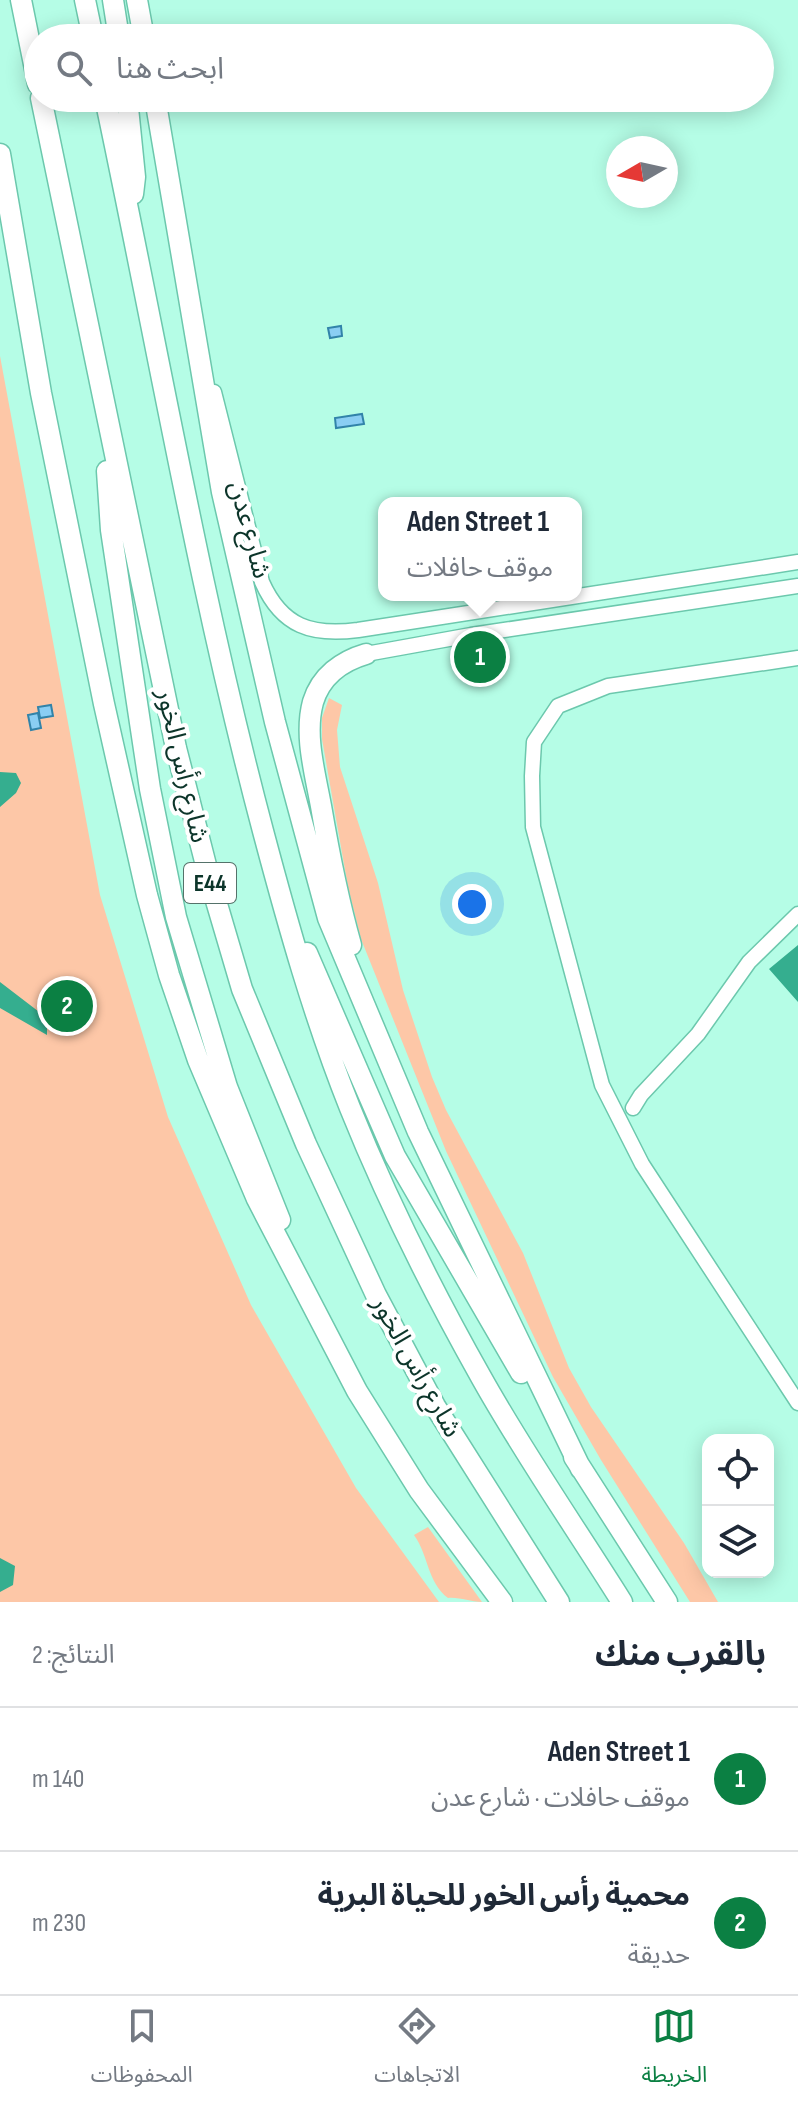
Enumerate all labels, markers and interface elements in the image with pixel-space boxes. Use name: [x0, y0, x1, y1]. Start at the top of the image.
search box: [24, 24, 774, 112]
icon: search: [52, 46, 96, 90]
text: ابحث هنا: [116, 51, 224, 87]
north arrow: [606, 136, 678, 208]
street label: شارع عدن: [219, 478, 277, 583]
popup: [378, 497, 582, 601]
text: Aden Street 1: [407, 504, 549, 540]
text: موقف حافلات: [407, 553, 553, 584]
pin: 1: [454, 627, 506, 687]
street label: شارع رأس الخور: [147, 685, 217, 846]
road number: E44: [184, 863, 236, 903]
your location: [452, 884, 492, 924]
pin: 2: [41, 976, 93, 1036]
street label: شارع رأس الخور: [362, 1289, 470, 1444]
map controls: [702, 1434, 774, 1578]
button: locate: [702, 1434, 774, 1506]
button: layers: [702, 1506, 774, 1578]
text: بالقرب منك: [595, 1634, 766, 1675]
text: النتائج: 2: [32, 1640, 115, 1671]
text: Aden Street 1: [548, 1734, 690, 1770]
text: 140 m: [32, 1764, 84, 1795]
text: 1: [735, 1764, 745, 1795]
text: موقف حافلات · شارع عدن: [431, 1783, 690, 1814]
text: محمية رأس الخور للحياة البرية: [318, 1878, 690, 1914]
text: 230 m: [32, 1908, 86, 1939]
text: 2: [734, 1908, 746, 1939]
text: حديقة: [628, 1940, 690, 1971]
tab: المحفوظات: [91, 2004, 193, 2098]
tab: الاتجاهات: [374, 2004, 460, 2098]
tab: الخريطة: [641, 2004, 707, 2098]

